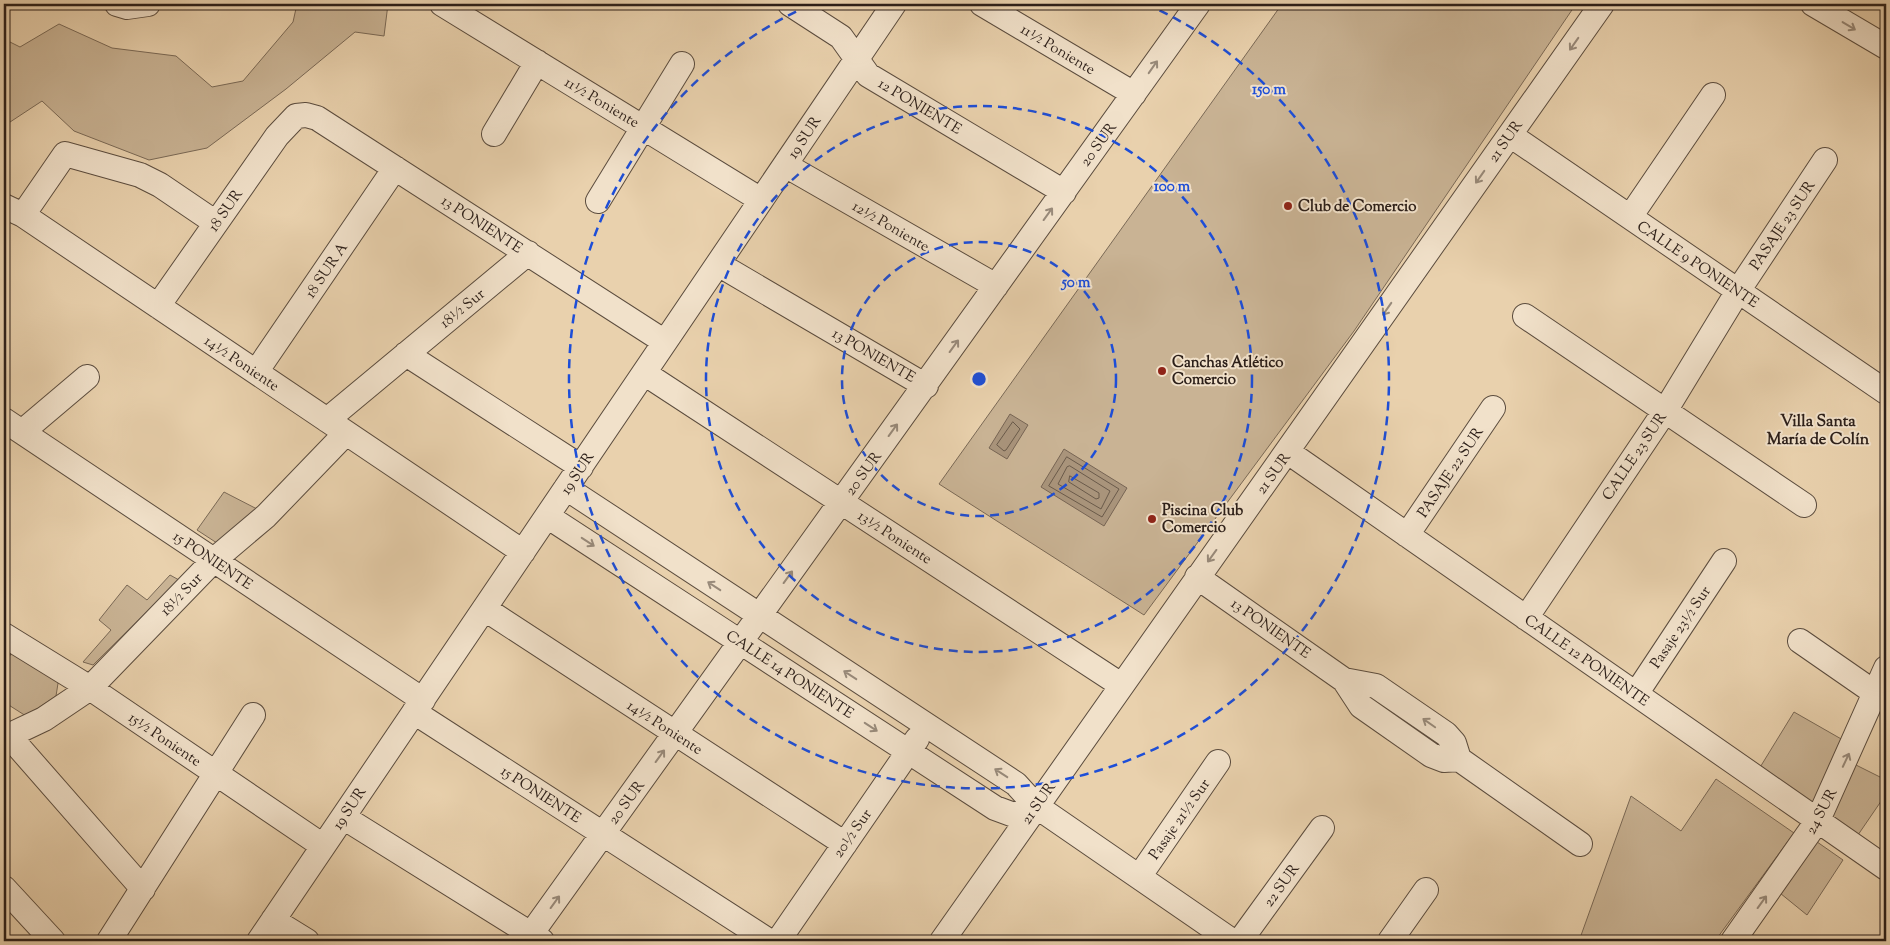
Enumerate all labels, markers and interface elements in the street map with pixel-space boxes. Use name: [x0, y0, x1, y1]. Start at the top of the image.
street label: 11½ Poniente: [1016, 20, 1099, 81]
one-way arrow: [1842, 21, 1856, 31]
one-way arrow: [1569, 36, 1579, 50]
one-way arrow: [1148, 60, 1158, 74]
street label: 11½ Poniente: [560, 73, 643, 134]
street label: 12 PONIENTE: [874, 74, 965, 140]
text: 150 m: [1252, 80, 1286, 101]
street label: 19 SUR: [783, 112, 827, 163]
street label: 21 SUR: [1484, 116, 1529, 167]
street label: 20 SUR: [1076, 118, 1123, 171]
one-way arrow: [1475, 170, 1485, 184]
text: 100 m: [1154, 177, 1191, 198]
street label: PASAJE 23 SUR: [1745, 177, 1821, 275]
street label: 18 SUR: [204, 185, 249, 236]
street label: 13 PONIENTE: [436, 191, 526, 259]
street label: 12½ Poniente: [848, 197, 933, 258]
place label: Club de Comercio: [1298, 197, 1416, 218]
marker: Club de Comercio: [1282, 200, 1294, 212]
one-way arrow: [1043, 207, 1053, 221]
street label: CALLE 9 PONIENTE: [1632, 217, 1762, 314]
street label: 18 SUR A: [301, 239, 354, 303]
text: 50 m: [1061, 273, 1091, 294]
street label: 18½ Sur: [436, 284, 490, 334]
one-way arrow: [1382, 302, 1392, 316]
street label: 13 PONIENTE: [828, 324, 919, 389]
street label: 14½ Poniente: [199, 331, 283, 397]
one-way arrow: [949, 339, 959, 353]
place label: Canchas Atlético Comercio: [1172, 353, 1283, 391]
marker: Canchas Atlético Comercio: [1156, 365, 1168, 377]
centre of rings: [970, 370, 988, 388]
street label: CALLE 23 SUR: [1598, 408, 1673, 505]
district label: Villa Santa María de Colín: [1767, 411, 1870, 452]
street label: PASAJE 22 SUR: [1413, 423, 1490, 522]
one-way arrow: [888, 424, 899, 438]
street label: 20 SUR: [841, 447, 888, 500]
street label: 19 SUR: [556, 448, 600, 499]
street label: 21 SUR: [1252, 448, 1297, 499]
place label: Piscina Club Comercio: [1162, 501, 1243, 539]
street label: 13½ Poniente: [853, 506, 936, 570]
marker: Piscina Club Comercio: [1146, 513, 1158, 525]
street label: 15 PONIENTE: [168, 527, 256, 596]
one-way arrow: [581, 537, 595, 548]
one-way arrow: [1207, 549, 1217, 563]
street label: 18½ Sur: [156, 569, 208, 621]
one-way arrow: [783, 571, 794, 584]
one-way arrow: [707, 581, 721, 591]
street label: Pasaje 23½ Sur: [1646, 582, 1717, 673]
street label: 13 PONIENTE: [1226, 594, 1314, 664]
street label: CALLE 12 PONIENTE: [1520, 610, 1653, 712]
street label: CALLE 14 PONIENTE: [721, 626, 857, 724]
one-way arrow: [843, 670, 857, 680]
street label: 14½ Poniente: [622, 696, 706, 761]
street label: 15½ Poniente: [123, 708, 205, 772]
one-way arrow: [1423, 718, 1437, 728]
one-way arrow: [864, 722, 878, 732]
one-way arrow: [655, 749, 665, 763]
one-way arrow: [1842, 753, 1851, 768]
street label: 15 PONIENTE: [496, 761, 584, 829]
one-way arrow: [994, 768, 1008, 778]
street label: Pasaje 21½ Sur: [1145, 775, 1216, 865]
street label: 20 SUR: [604, 776, 651, 829]
street label: 21 SUR: [1017, 778, 1062, 829]
street label: 19 SUR: [328, 783, 372, 834]
street label: 24 SUR: [1801, 785, 1843, 839]
street label: 20½ Sur: [829, 805, 878, 862]
street label: 22 SUR: [1259, 860, 1305, 912]
one-way arrow: [1757, 895, 1767, 909]
one-way arrow: [549, 896, 560, 909]

